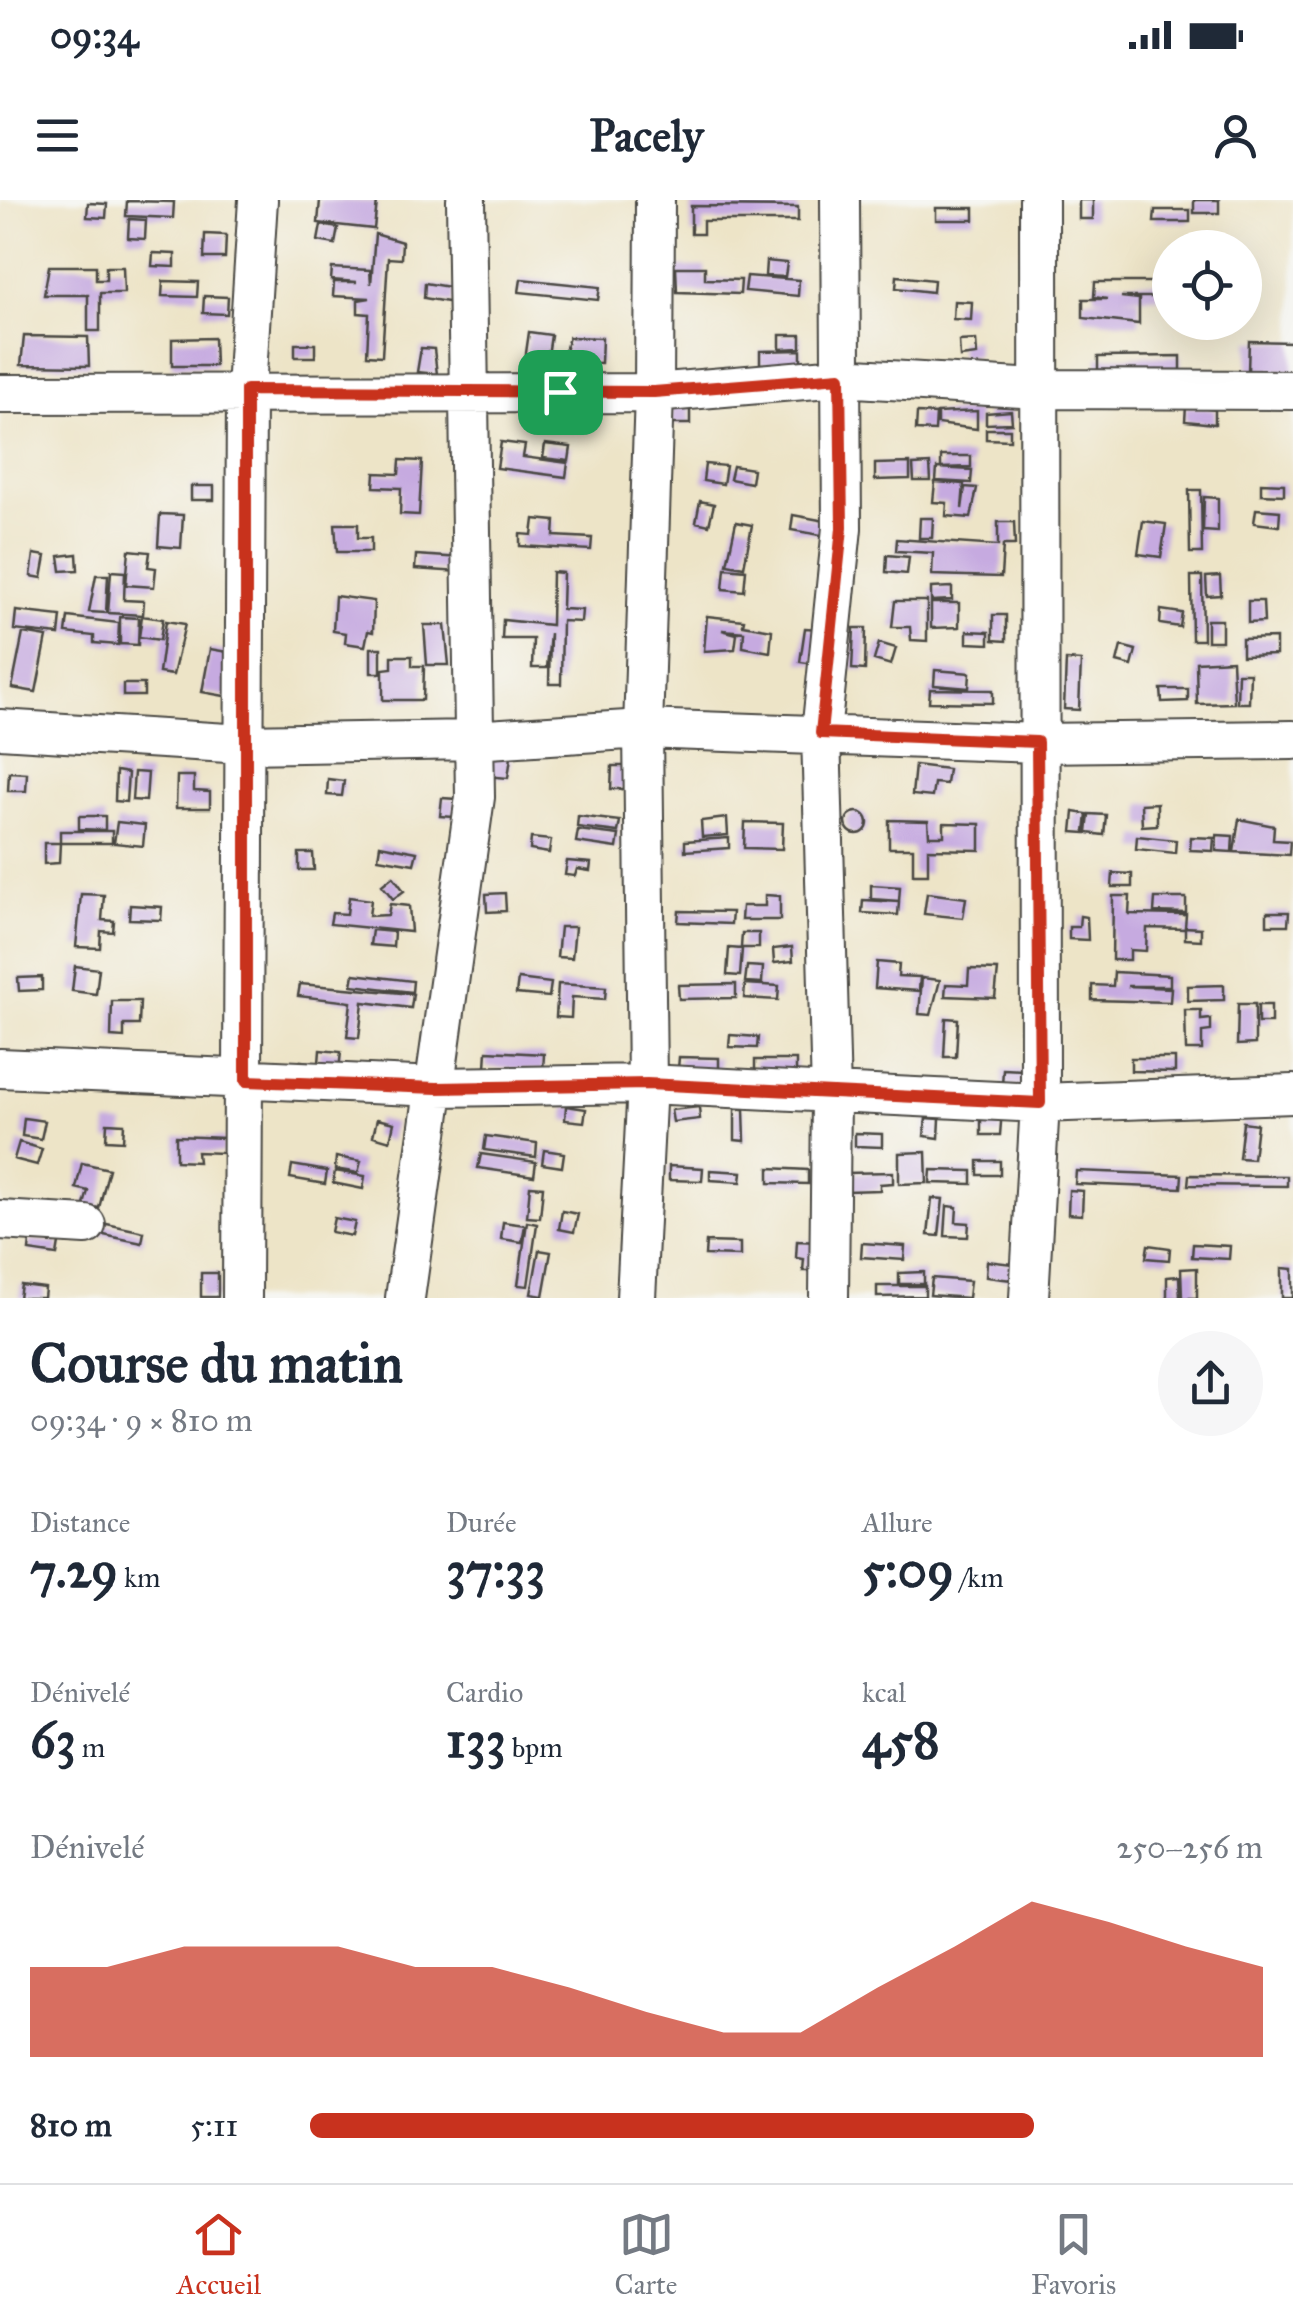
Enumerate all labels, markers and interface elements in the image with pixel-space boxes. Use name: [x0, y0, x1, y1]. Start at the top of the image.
text: 09:34: [50, 12, 138, 58]
icon: menu: [30, 108, 85, 163]
text: Pacely: [589, 108, 704, 163]
icon: person: [1208, 108, 1263, 163]
map controls: [1152, 230, 1262, 340]
button: locate: [1152, 230, 1262, 340]
pin: [518, 350, 603, 435]
icon: arrive: [533, 365, 588, 420]
text: Course du matin: [30, 1330, 403, 1397]
button: share: [1158, 1331, 1263, 1436]
text: 09:34 · 9 × 810 m: [30, 1401, 253, 1440]
text: Distance: [30, 1505, 130, 1540]
text: Durée: [446, 1505, 517, 1540]
text: Allure: [862, 1505, 933, 1540]
text: 7.29: [30, 1540, 118, 1601]
text: 37:33: [446, 1540, 545, 1601]
text: 5:09: [862, 1540, 954, 1601]
text: km: [118, 1560, 161, 1595]
text: /km: [954, 1560, 1004, 1595]
text: Dénivelé: [30, 1675, 130, 1710]
text: Cardio: [446, 1675, 523, 1710]
text: kcal: [862, 1675, 906, 1710]
text: 63: [30, 1710, 76, 1771]
text: 133: [446, 1710, 506, 1771]
text: 458: [862, 1710, 940, 1771]
text: m: [76, 1730, 105, 1765]
text: bpm: [506, 1730, 563, 1765]
text: Dénivelé: [30, 1828, 145, 1867]
text: 250–256 m: [1117, 1828, 1263, 1867]
text: 810 m: [30, 2106, 112, 2145]
text: 5:11: [190, 2106, 238, 2145]
tab: Accueil: [177, 2207, 261, 2302]
tab: Carte: [615, 2207, 678, 2302]
tab: Favoris: [1031, 2207, 1116, 2302]

